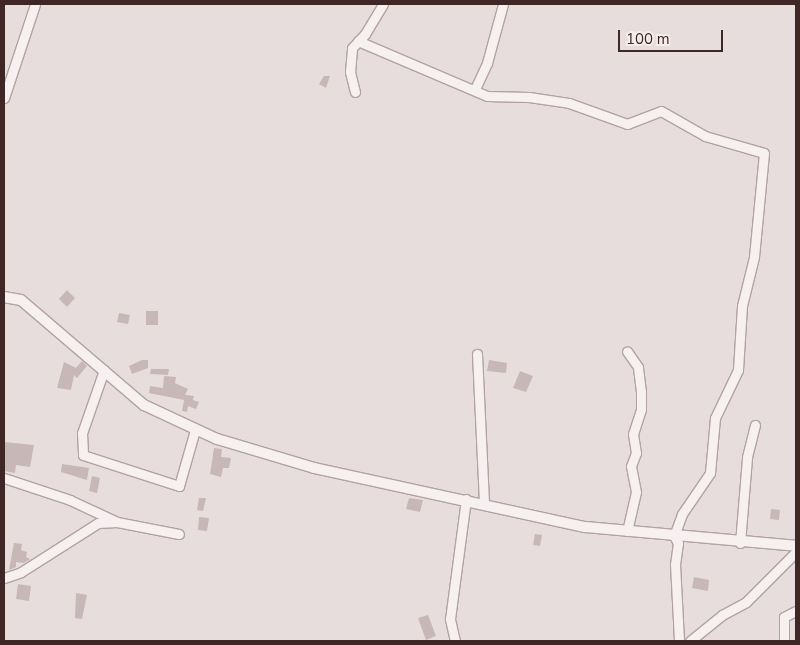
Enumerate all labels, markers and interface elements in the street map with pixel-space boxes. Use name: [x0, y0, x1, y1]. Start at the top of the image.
scale bar: [620, 20, 725, 52]
text: 100 m: [626, 29, 670, 49]

